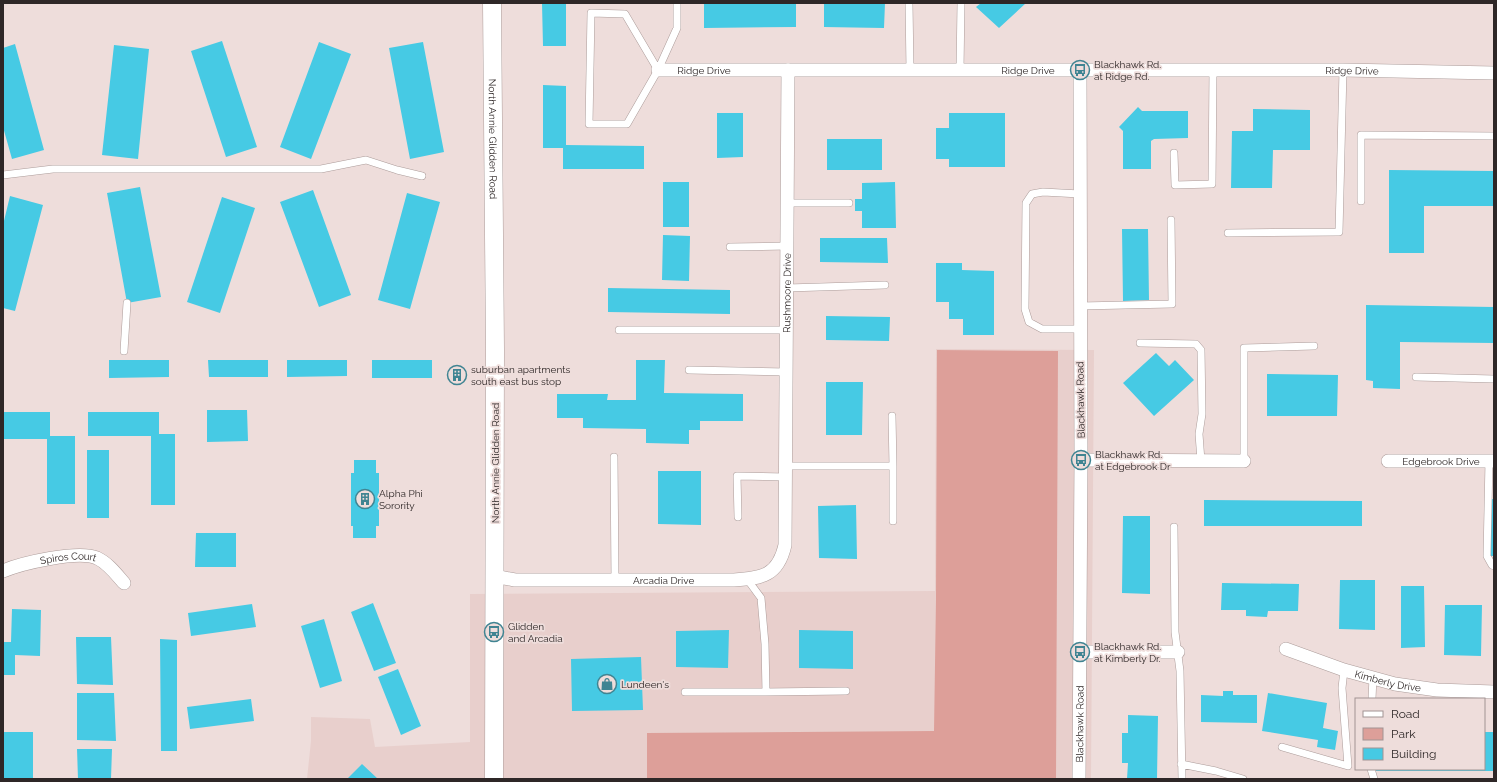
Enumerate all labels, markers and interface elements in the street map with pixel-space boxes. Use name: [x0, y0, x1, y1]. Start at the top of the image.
bus stop icon: Blackhawk Rd. at Ridge Rd.: [1069, 59, 1091, 81]
place label: Blackhawk Rd. at Ridge Rd.: [1094, 59, 1161, 82]
street label: Ridge Drive: [677, 65, 731, 76]
street label: Ridge Drive: [1001, 65, 1055, 76]
street label: Ridge Drive: [1325, 65, 1379, 77]
street label: North Annie Glidden Road: [487, 79, 499, 199]
street label: Rushmoore Drive: [781, 253, 793, 333]
street label: Blackhawk Road: [1074, 362, 1087, 438]
building icon: suburban apartments south east bus stop: [446, 364, 468, 386]
place label: suburban apartments south east bus stop: [471, 364, 571, 387]
street label: North Annie Glidden Road: [490, 403, 501, 523]
bus stop icon: Blackhawk Rd. at Edgebrook Dr: [1070, 449, 1092, 471]
place label: Blackhawk Rd. at Edgebrook Dr: [1095, 449, 1171, 472]
street label: Edgebrook Drive: [1402, 456, 1480, 467]
building icon: Alpha Phi Sorority: [354, 488, 376, 510]
place label: Alpha Phi Sorority: [379, 488, 423, 511]
street label: Spiros Court: [39, 550, 98, 566]
street label: Arcadia Drive: [633, 575, 694, 586]
bus stop icon: Glidden and Arcadia: [483, 621, 505, 643]
place label: Glidden and Arcadia: [508, 621, 563, 644]
bus stop icon: Blackhawk Rd. at Kimberly Dr.: [1069, 641, 1091, 663]
place label: Blackhawk Rd. at Kimberly Dr.: [1094, 641, 1161, 664]
street label: Kimberly Drive: [1354, 668, 1422, 694]
shop icon: Lundeen's: [596, 673, 618, 695]
place label: Lundeen's: [621, 679, 669, 690]
street label: Blackhawk Road: [1074, 686, 1086, 762]
legend: [1355, 698, 1485, 770]
text: Road: [1391, 707, 1420, 721]
text: Park: [1391, 727, 1416, 741]
text: Building: [1391, 747, 1437, 761]

